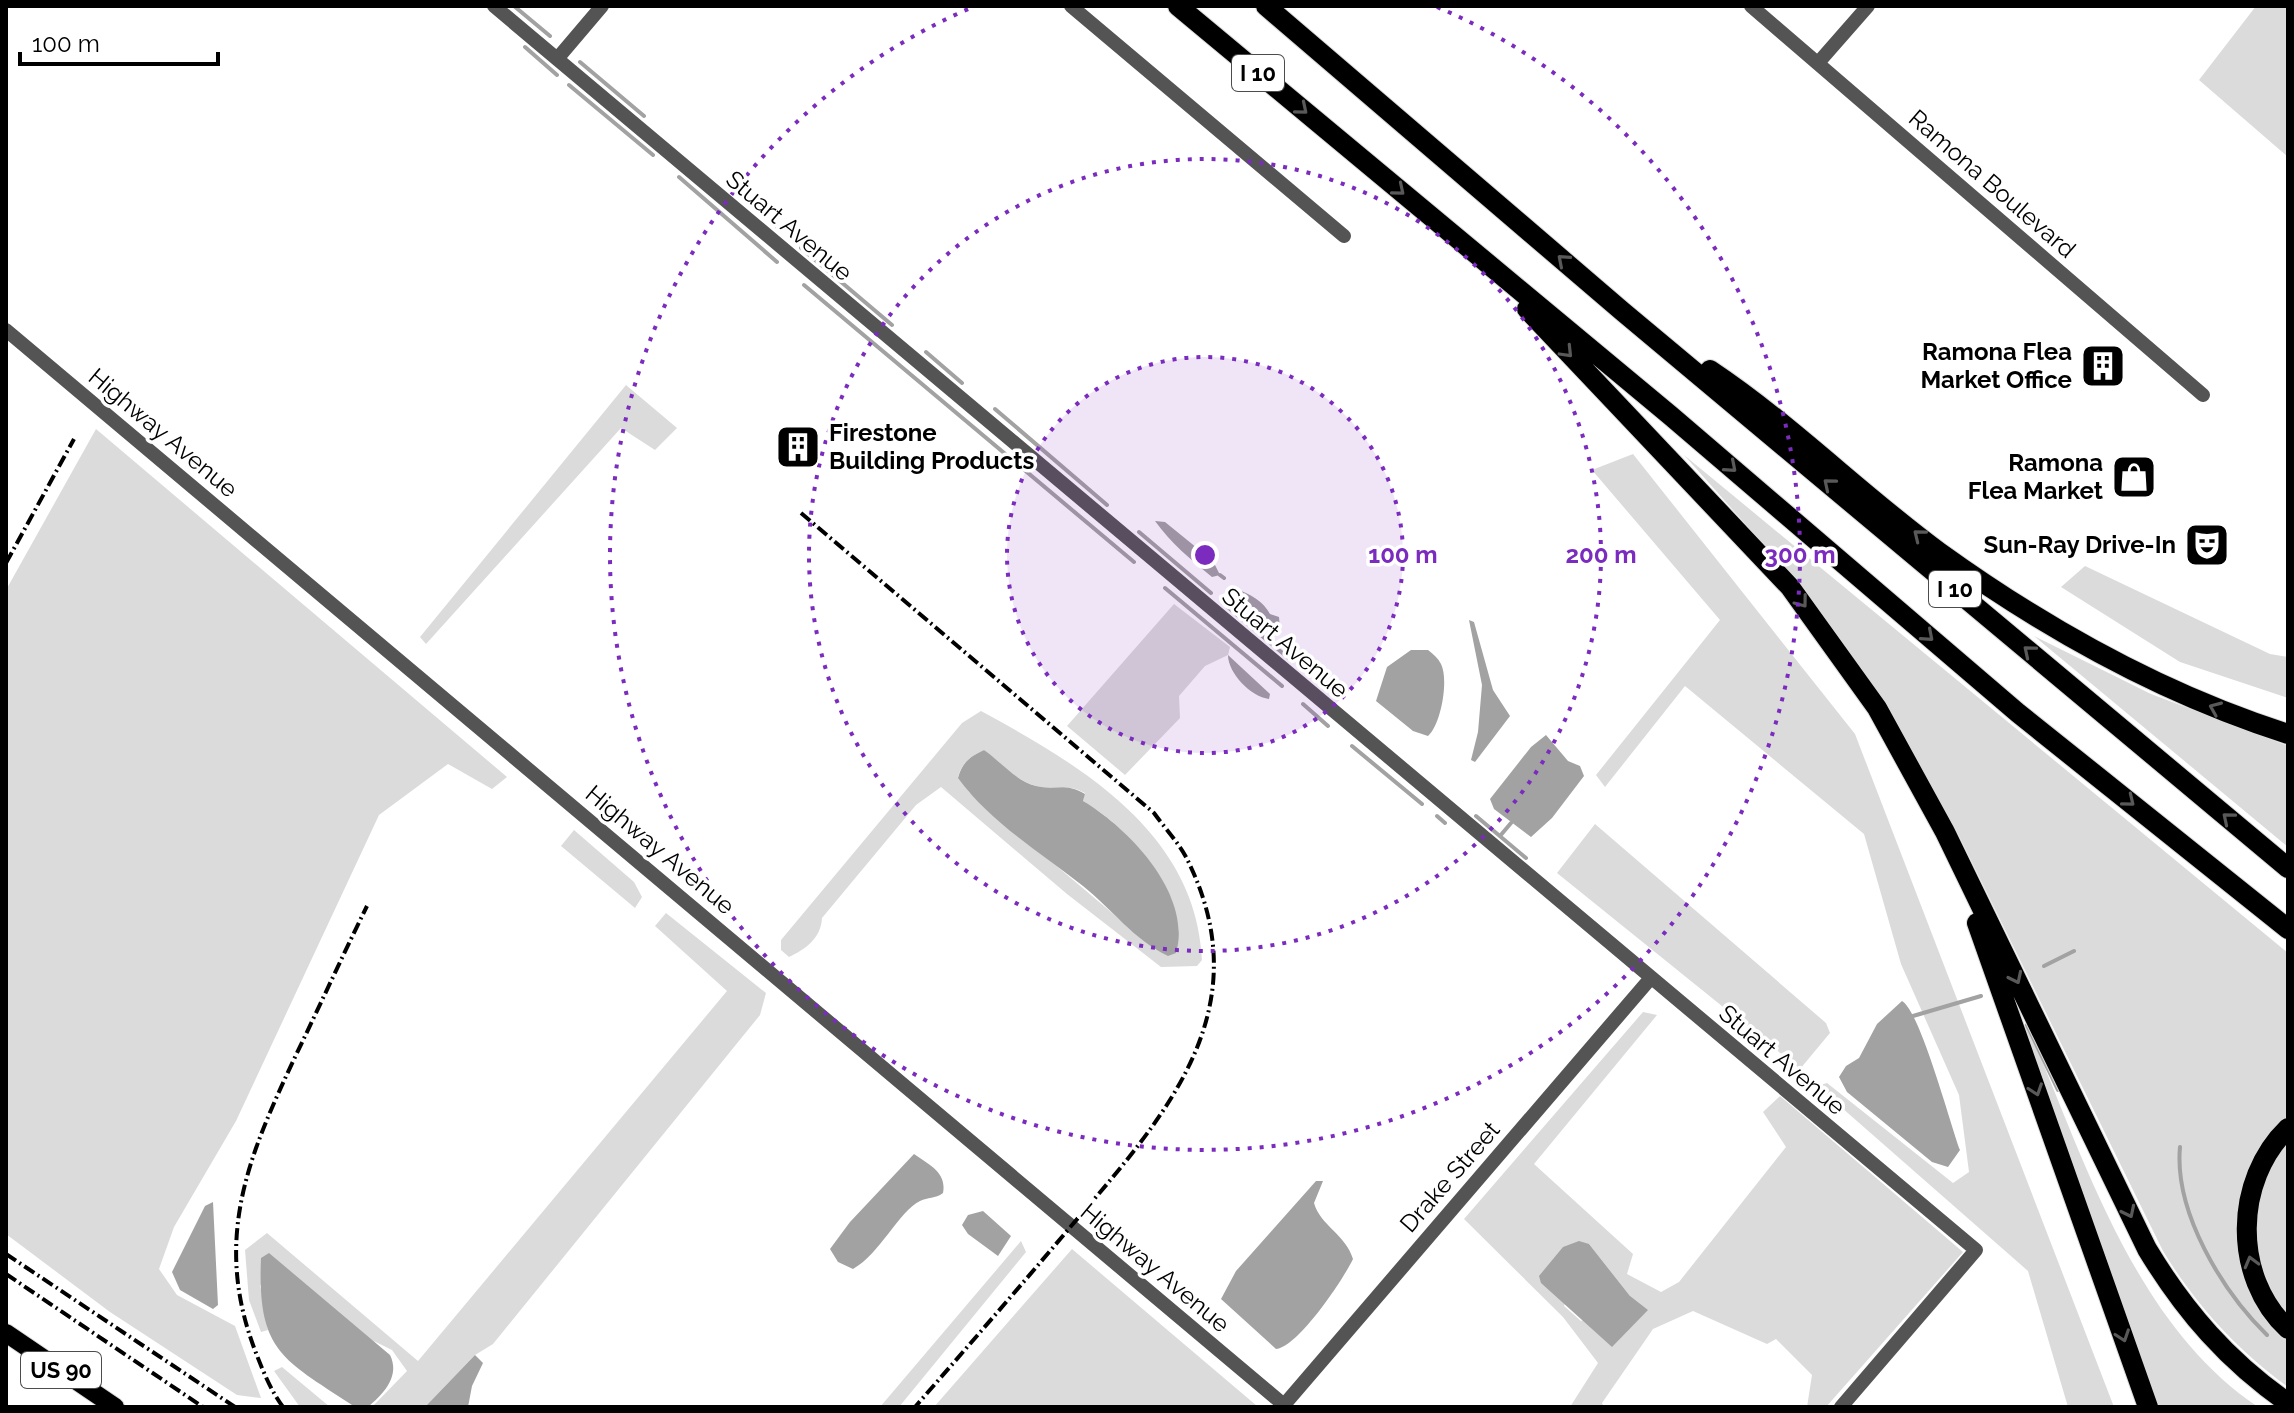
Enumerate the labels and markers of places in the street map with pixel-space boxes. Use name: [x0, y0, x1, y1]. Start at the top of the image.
place label: Ramona Flea Market Office: [1920, 337, 2072, 394]
building icon: Ramona Flea Market Office: [2079, 342, 2127, 390]
place label: Firestone Building Products: [829, 418, 1035, 475]
building icon: Firestone Building Products: [774, 423, 822, 471]
place label: Ramona Flea Market: [1968, 448, 2103, 505]
shop icon: Ramona Flea Market: [2110, 453, 2158, 501]
theatre icon: Sun-Ray Drive-In: [2183, 521, 2231, 569]
place label: Sun-Ray Drive-In: [1984, 530, 2176, 559]
centre of rings: [1191, 541, 1219, 569]

